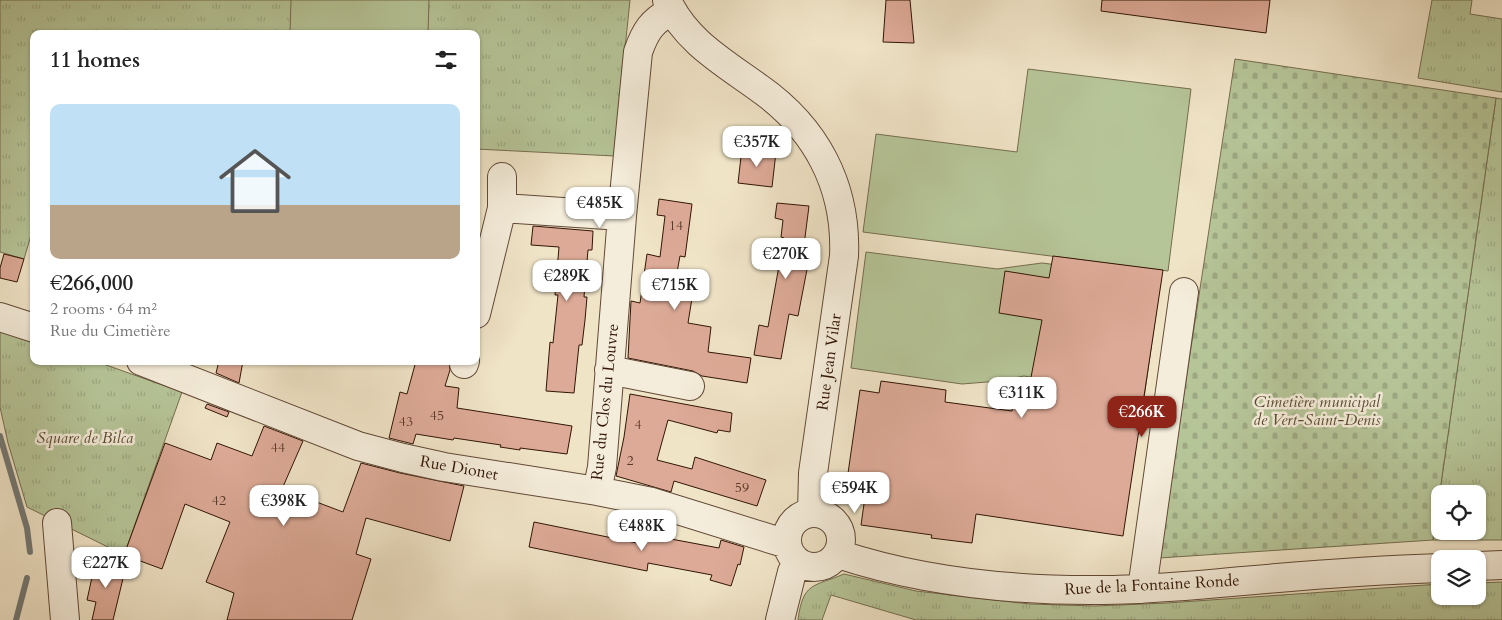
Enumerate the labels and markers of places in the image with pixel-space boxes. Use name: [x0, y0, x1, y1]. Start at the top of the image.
pin: €357K: [722, 126, 792, 168]
pin: €485K: [565, 186, 635, 229]
pin: €270K: [751, 238, 821, 280]
pin: €289K: [532, 260, 602, 302]
pin: €715K: [640, 268, 710, 311]
pin: €311K: [987, 376, 1057, 419]
pin: €266K: [1107, 396, 1177, 438]
pin: €594K: [820, 472, 890, 514]
pin: €398K: [249, 484, 319, 527]
pin: €488K: [607, 510, 677, 552]
pin: €227K: [71, 546, 141, 589]

